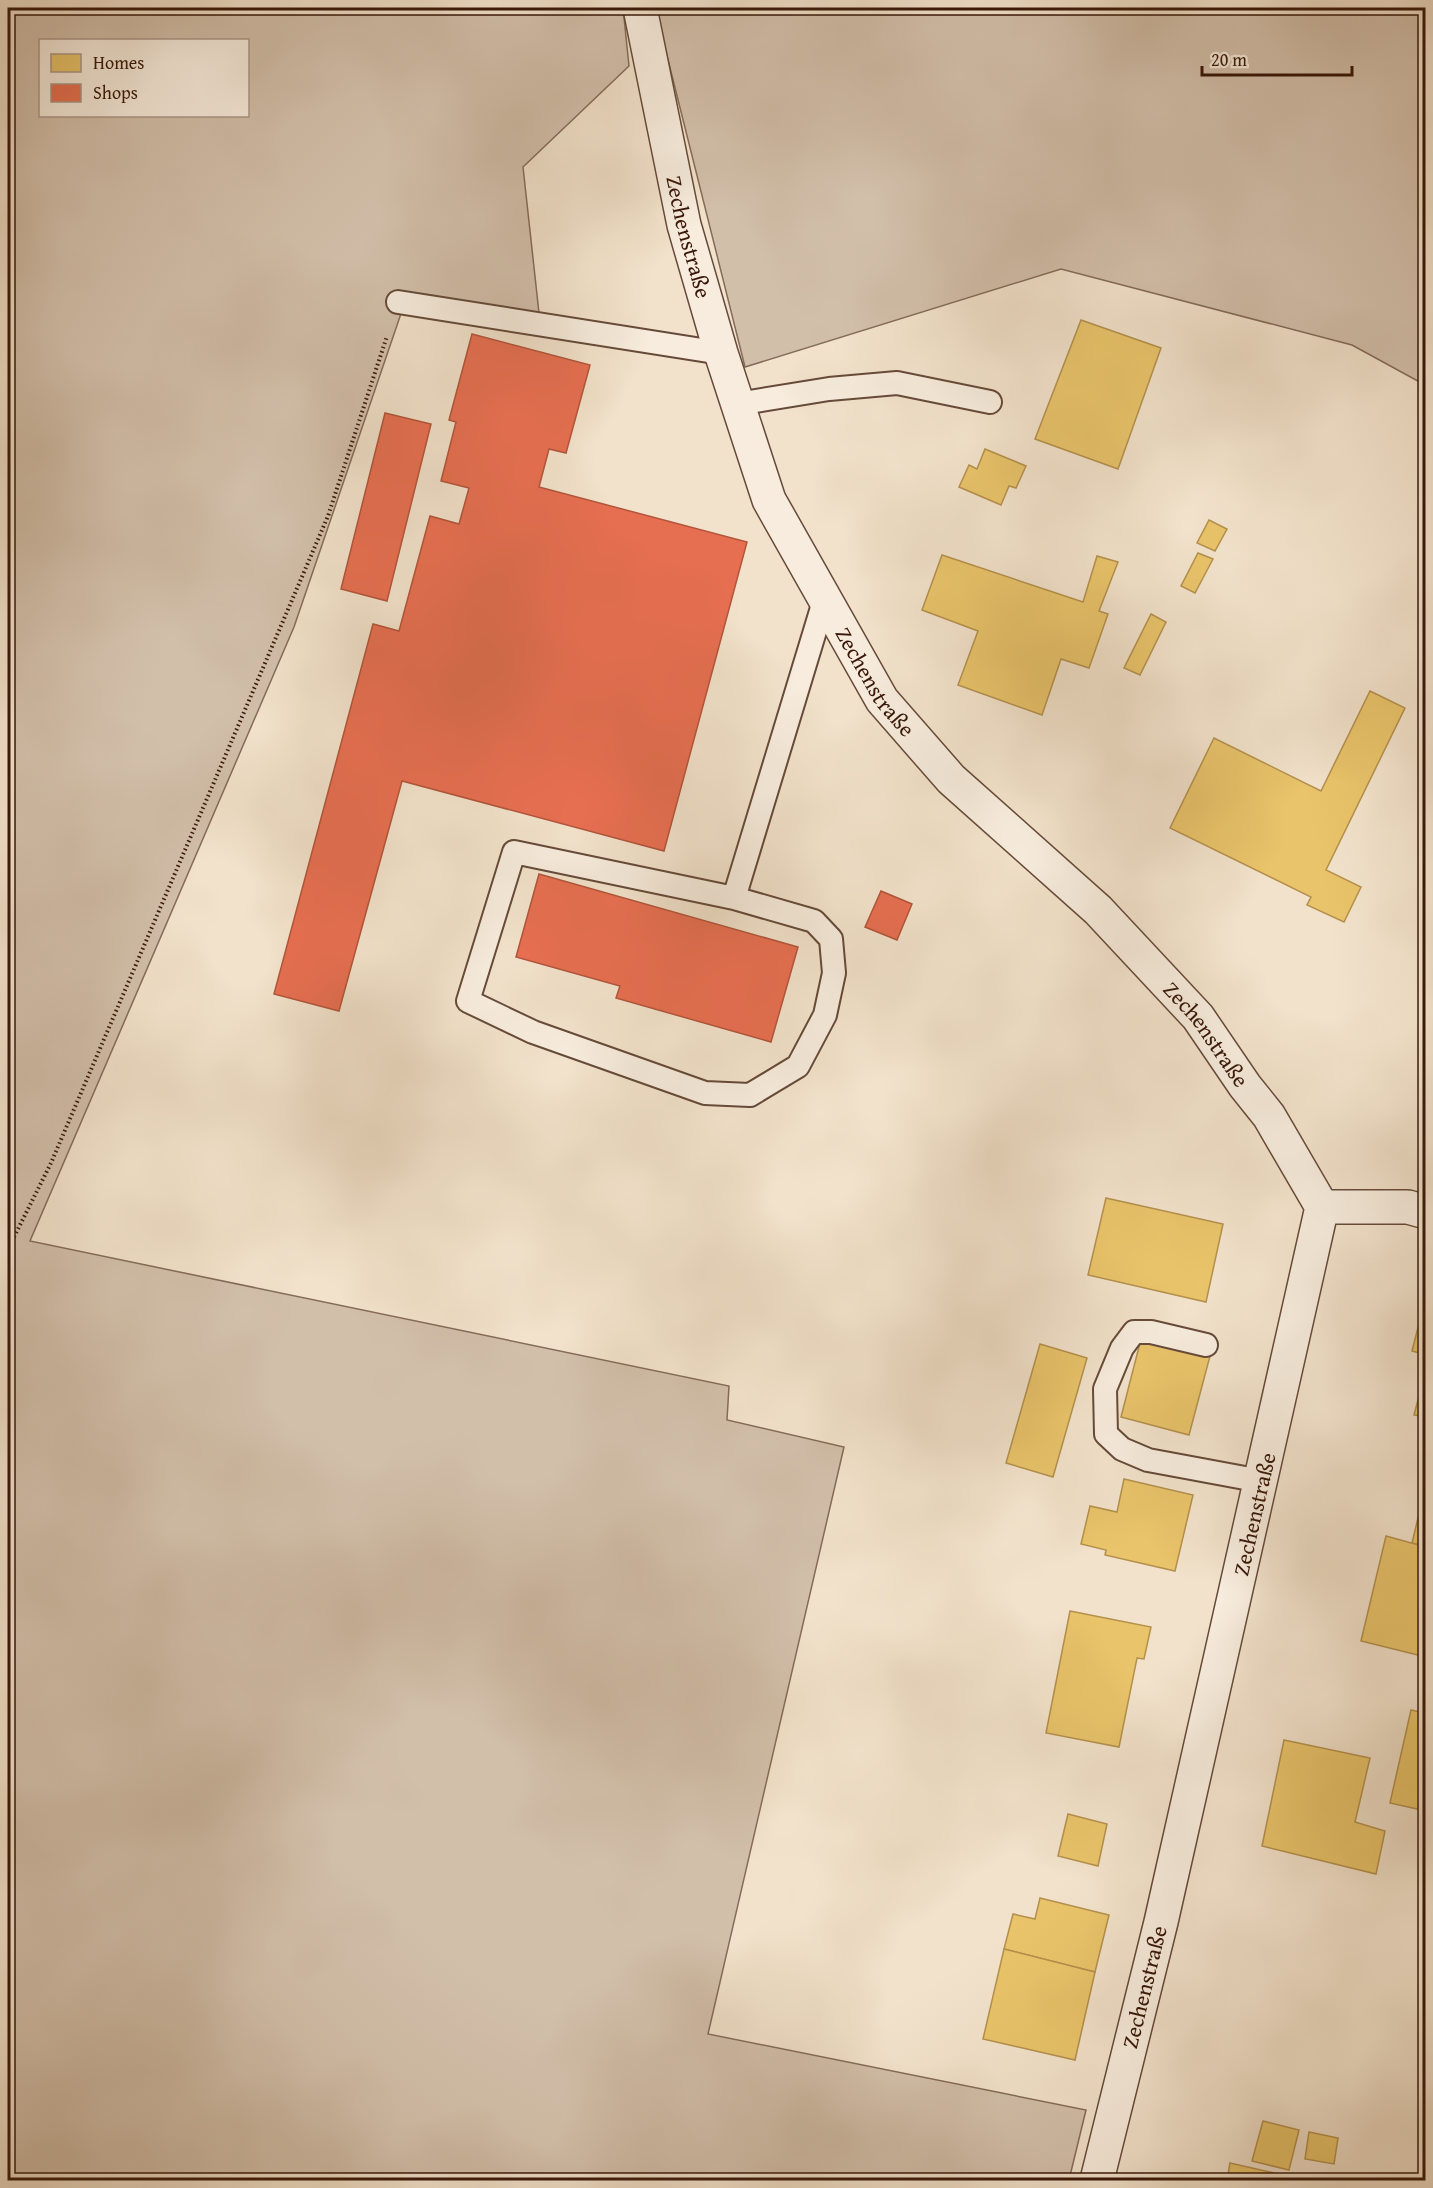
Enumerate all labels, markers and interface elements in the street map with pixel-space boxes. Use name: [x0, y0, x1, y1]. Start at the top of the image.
legend: [39, 39, 249, 117]
scale bar: [1202, 39, 1352, 77]
text: 20 m: [1211, 46, 1247, 73]
text: Homes: [93, 49, 144, 76]
text: Shops: [93, 79, 138, 106]
street label: Zechenstraße: [658, 173, 720, 302]
street label: Zechenstraße: [828, 621, 923, 743]
street label: Zechenstraße: [1156, 974, 1257, 1093]
street label: Zechenstraße: [1224, 1449, 1284, 1579]
street label: Zechenstraße: [1113, 1922, 1175, 2052]

